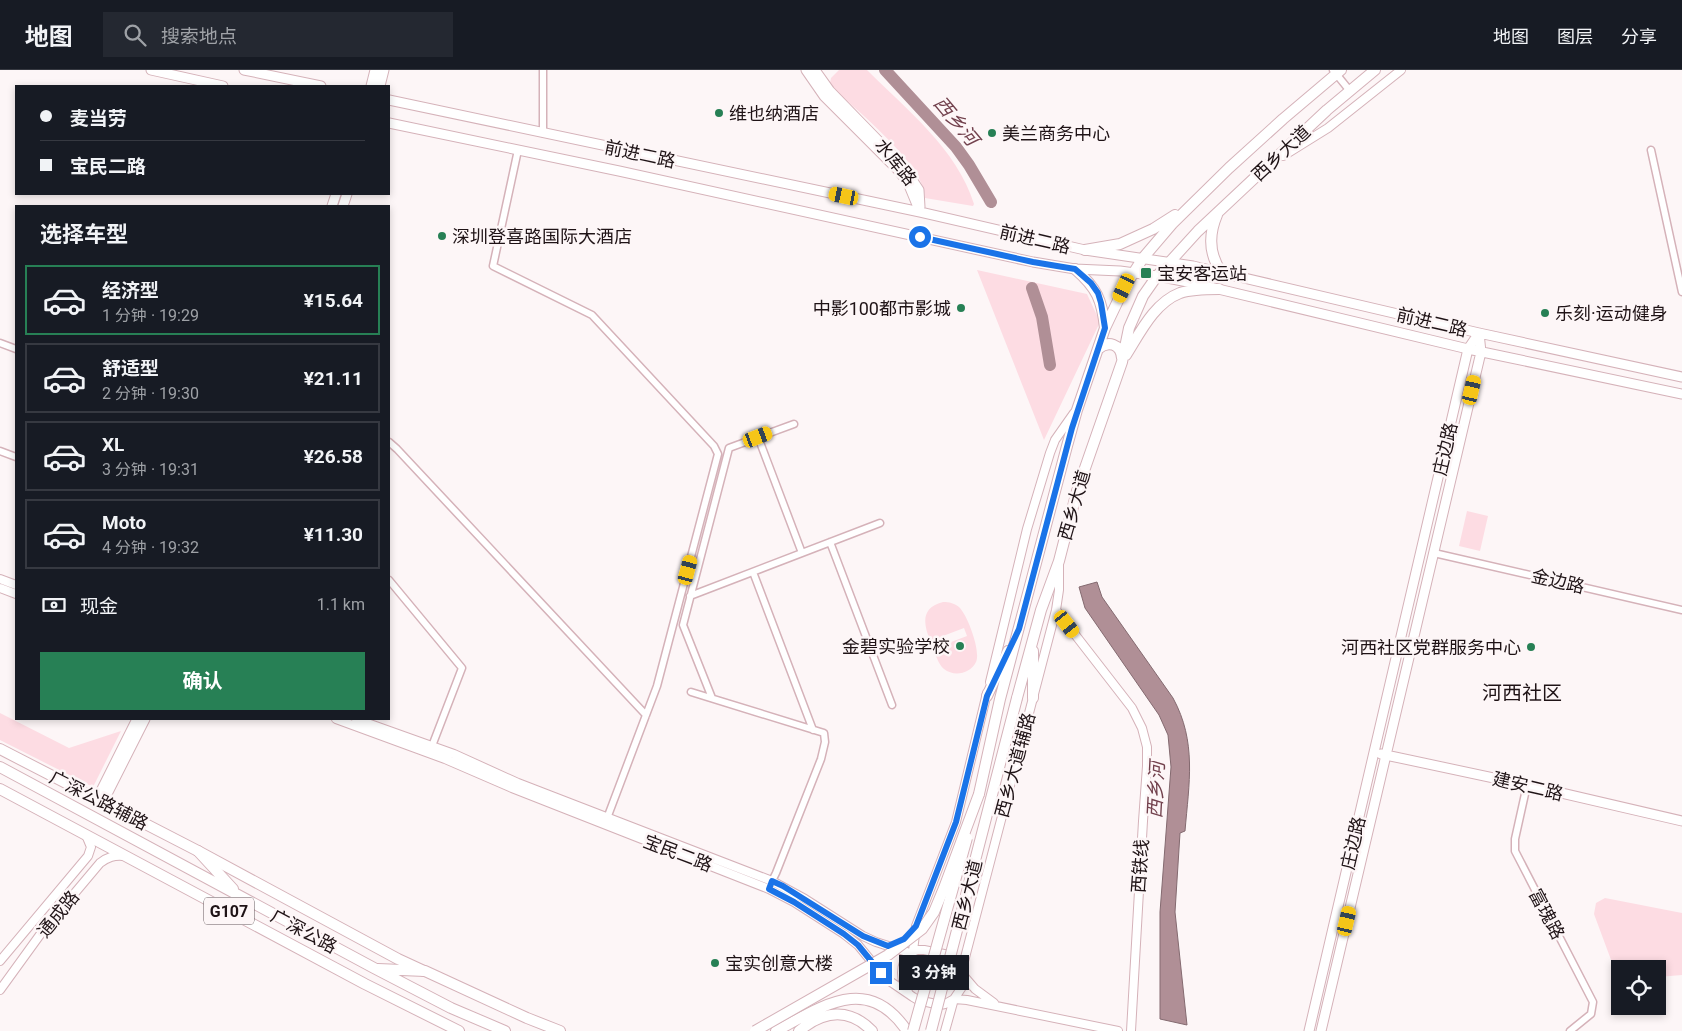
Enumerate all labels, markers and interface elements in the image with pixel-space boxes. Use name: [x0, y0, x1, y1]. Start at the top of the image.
search box: [103, 12, 453, 57]
icon: search: [121, 21, 149, 49]
text: 地图: [25, 23, 73, 51]
text: 搜索地点: [161, 25, 237, 48]
text: 地图: [1493, 26, 1529, 47]
text: 图层: [1557, 26, 1593, 47]
text: 分享: [1621, 26, 1657, 47]
water label: 西乡河: [929, 92, 986, 153]
place label: 维也纳酒店: [729, 103, 819, 124]
text: 麦当劳: [70, 107, 127, 130]
marker: 维也纳酒店: [713, 107, 725, 119]
street label: 西乡大道: [1248, 121, 1314, 185]
place label: 美兰商务中心: [1002, 123, 1110, 144]
marker: 美兰商务中心: [986, 127, 998, 139]
street label: 水库路: [871, 134, 921, 190]
street label: 前进二路: [603, 136, 677, 172]
text: 宝民二路: [70, 155, 146, 178]
car: [827, 186, 860, 206]
street label: 前进二路: [998, 221, 1072, 257]
text: 选择车型: [40, 222, 128, 247]
place label: 深圳登喜路国际大酒店: [452, 226, 632, 247]
route start: [909, 226, 931, 248]
marker: 深圳登喜路国际大酒店: [436, 230, 448, 242]
place label: 宝安客运站: [1157, 263, 1247, 284]
marker: 宝安客运站: [1139, 266, 1153, 280]
car: [1110, 271, 1137, 305]
icon: car: [42, 278, 87, 323]
text: 经济型: [102, 279, 159, 302]
text: ¥15.64: [304, 289, 363, 312]
place label: 中影100都市影城: [813, 298, 951, 319]
marker: 中影100都市影城: [955, 302, 967, 314]
place label: 乐刻·运动健身: [1555, 303, 1668, 324]
street label: 前进二路: [1395, 304, 1469, 340]
text: 1 分钟 · 19:29: [102, 306, 199, 325]
marker: 乐刻·运动健身: [1539, 307, 1551, 319]
icon: car: [42, 356, 87, 401]
text: 舒适型: [102, 357, 159, 380]
text: ¥21.11: [304, 367, 363, 390]
car: [1461, 374, 1482, 406]
text: 2 分钟 · 19:30: [102, 384, 199, 403]
street label: 庄边路: [1429, 420, 1461, 478]
car: [741, 425, 774, 449]
text: XL: [102, 433, 124, 456]
icon: car: [42, 434, 87, 479]
text: ¥26.58: [304, 445, 363, 468]
text: 3 分钟 · 19:31: [102, 460, 199, 479]
street label: 西乡大道: [1054, 468, 1094, 542]
text: Moto: [102, 511, 146, 534]
icon: car: [42, 512, 87, 557]
text: ¥11.30: [304, 523, 363, 546]
text: 4 分钟 · 19:32: [102, 538, 199, 557]
car: [676, 554, 699, 586]
street label: 金边路: [1529, 565, 1587, 597]
icon: cash: [40, 591, 68, 619]
text: 现金: [80, 595, 118, 618]
text: 1.1 km: [317, 595, 365, 614]
car: [1051, 608, 1082, 640]
place label: 金碧实验学校: [842, 636, 950, 657]
place label: 河西社区党群服务中心: [1341, 637, 1521, 658]
marker: 金碧实验学校: [954, 640, 966, 652]
marker: 河西社区党群服务中心: [1525, 641, 1537, 653]
button: 确认: [40, 652, 365, 710]
district label: 河西社区: [1482, 681, 1562, 705]
street label: 西乡大道辅路: [991, 710, 1039, 820]
water label: 西乡河: [1143, 757, 1169, 819]
street label: 广深公路辅路: [46, 766, 152, 834]
street label: 建安二路: [1491, 768, 1565, 804]
street label: 庄边路: [1337, 814, 1369, 872]
street label: 宝民二路: [641, 830, 715, 876]
street label: 西铁线: [1128, 838, 1152, 894]
street label: 西乡大道: [948, 858, 986, 932]
street label: 富瑰路: [1525, 885, 1569, 943]
street label: 通成路: [33, 886, 83, 942]
road number: G107: [204, 898, 254, 924]
street label: 广深公路: [267, 905, 341, 957]
car: [1336, 905, 1357, 937]
place label: 宝实创意大楼: [725, 953, 833, 974]
callout: 3 分钟: [898, 956, 968, 990]
marker: 宝实创意大楼: [709, 957, 721, 969]
map controls: [1611, 960, 1666, 1015]
button: locate: [1611, 960, 1666, 1015]
route end: [870, 962, 892, 984]
text: 3 分钟: [911, 963, 957, 982]

